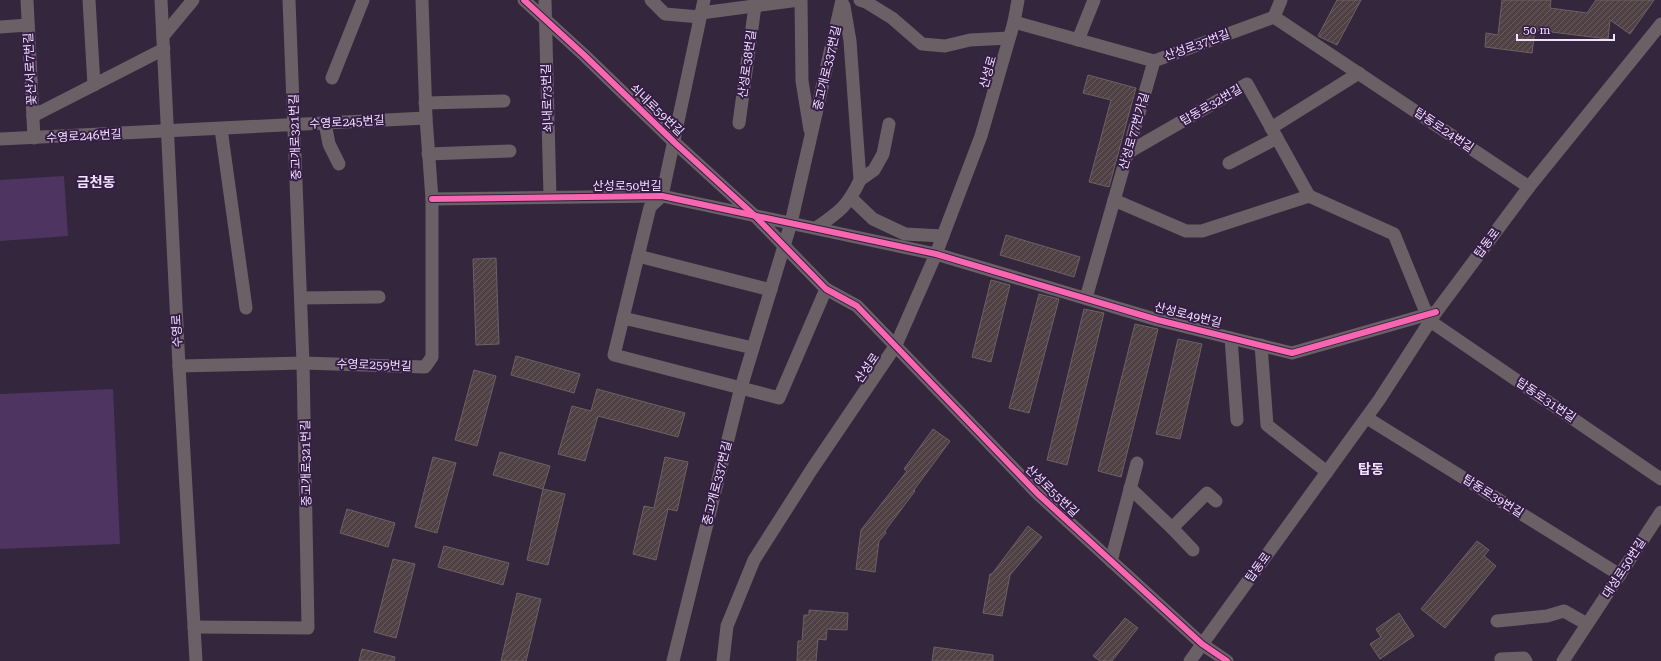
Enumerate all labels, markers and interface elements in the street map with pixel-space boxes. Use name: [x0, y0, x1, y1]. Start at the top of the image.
scale bar: [1517, 16, 1614, 42]
text: 50 m: [1523, 23, 1550, 37]
street label: 중고개로337번길: [810, 24, 844, 112]
street label: 산성로37번길: [1162, 27, 1232, 63]
street label: 산성로38번길: [735, 29, 759, 99]
street label: 꽃산서로7번길: [21, 32, 39, 106]
street label: 산성로: [977, 54, 999, 90]
street label: 쇠내로73번길: [539, 63, 555, 133]
street label: 쇠내로59번길: [627, 81, 687, 139]
street label: 탑동로32번길: [1178, 82, 1244, 128]
street label: 산성로77번가길: [1116, 91, 1152, 171]
street label: 중고개로321번길: [286, 94, 304, 180]
street label: 탑동로24번길: [1412, 105, 1476, 155]
street label: 수영로245번길: [309, 113, 385, 131]
street label: 수영로246번길: [46, 127, 122, 145]
district label: 금천동: [77, 174, 115, 190]
street label: 산성로50번길: [593, 179, 661, 193]
street label: 탑동로: [1471, 226, 1503, 260]
street label: 산성로49번길: [1153, 300, 1223, 330]
street label: 수영로: [169, 314, 185, 348]
street label: 산성로: [852, 350, 882, 386]
street label: 수영로259번길: [336, 357, 412, 373]
street label: 탑동로31번길: [1514, 375, 1578, 425]
street label: 중고개로321번길: [298, 420, 314, 506]
street label: 중고개로337번길: [700, 439, 734, 527]
district label: 탑동: [1358, 461, 1384, 477]
street label: 산성로55번길: [1022, 462, 1082, 520]
street label: 탑동로39번길: [1460, 472, 1526, 520]
street label: 대성로50번길: [1599, 535, 1649, 601]
street label: 탑동로: [1243, 549, 1273, 585]

